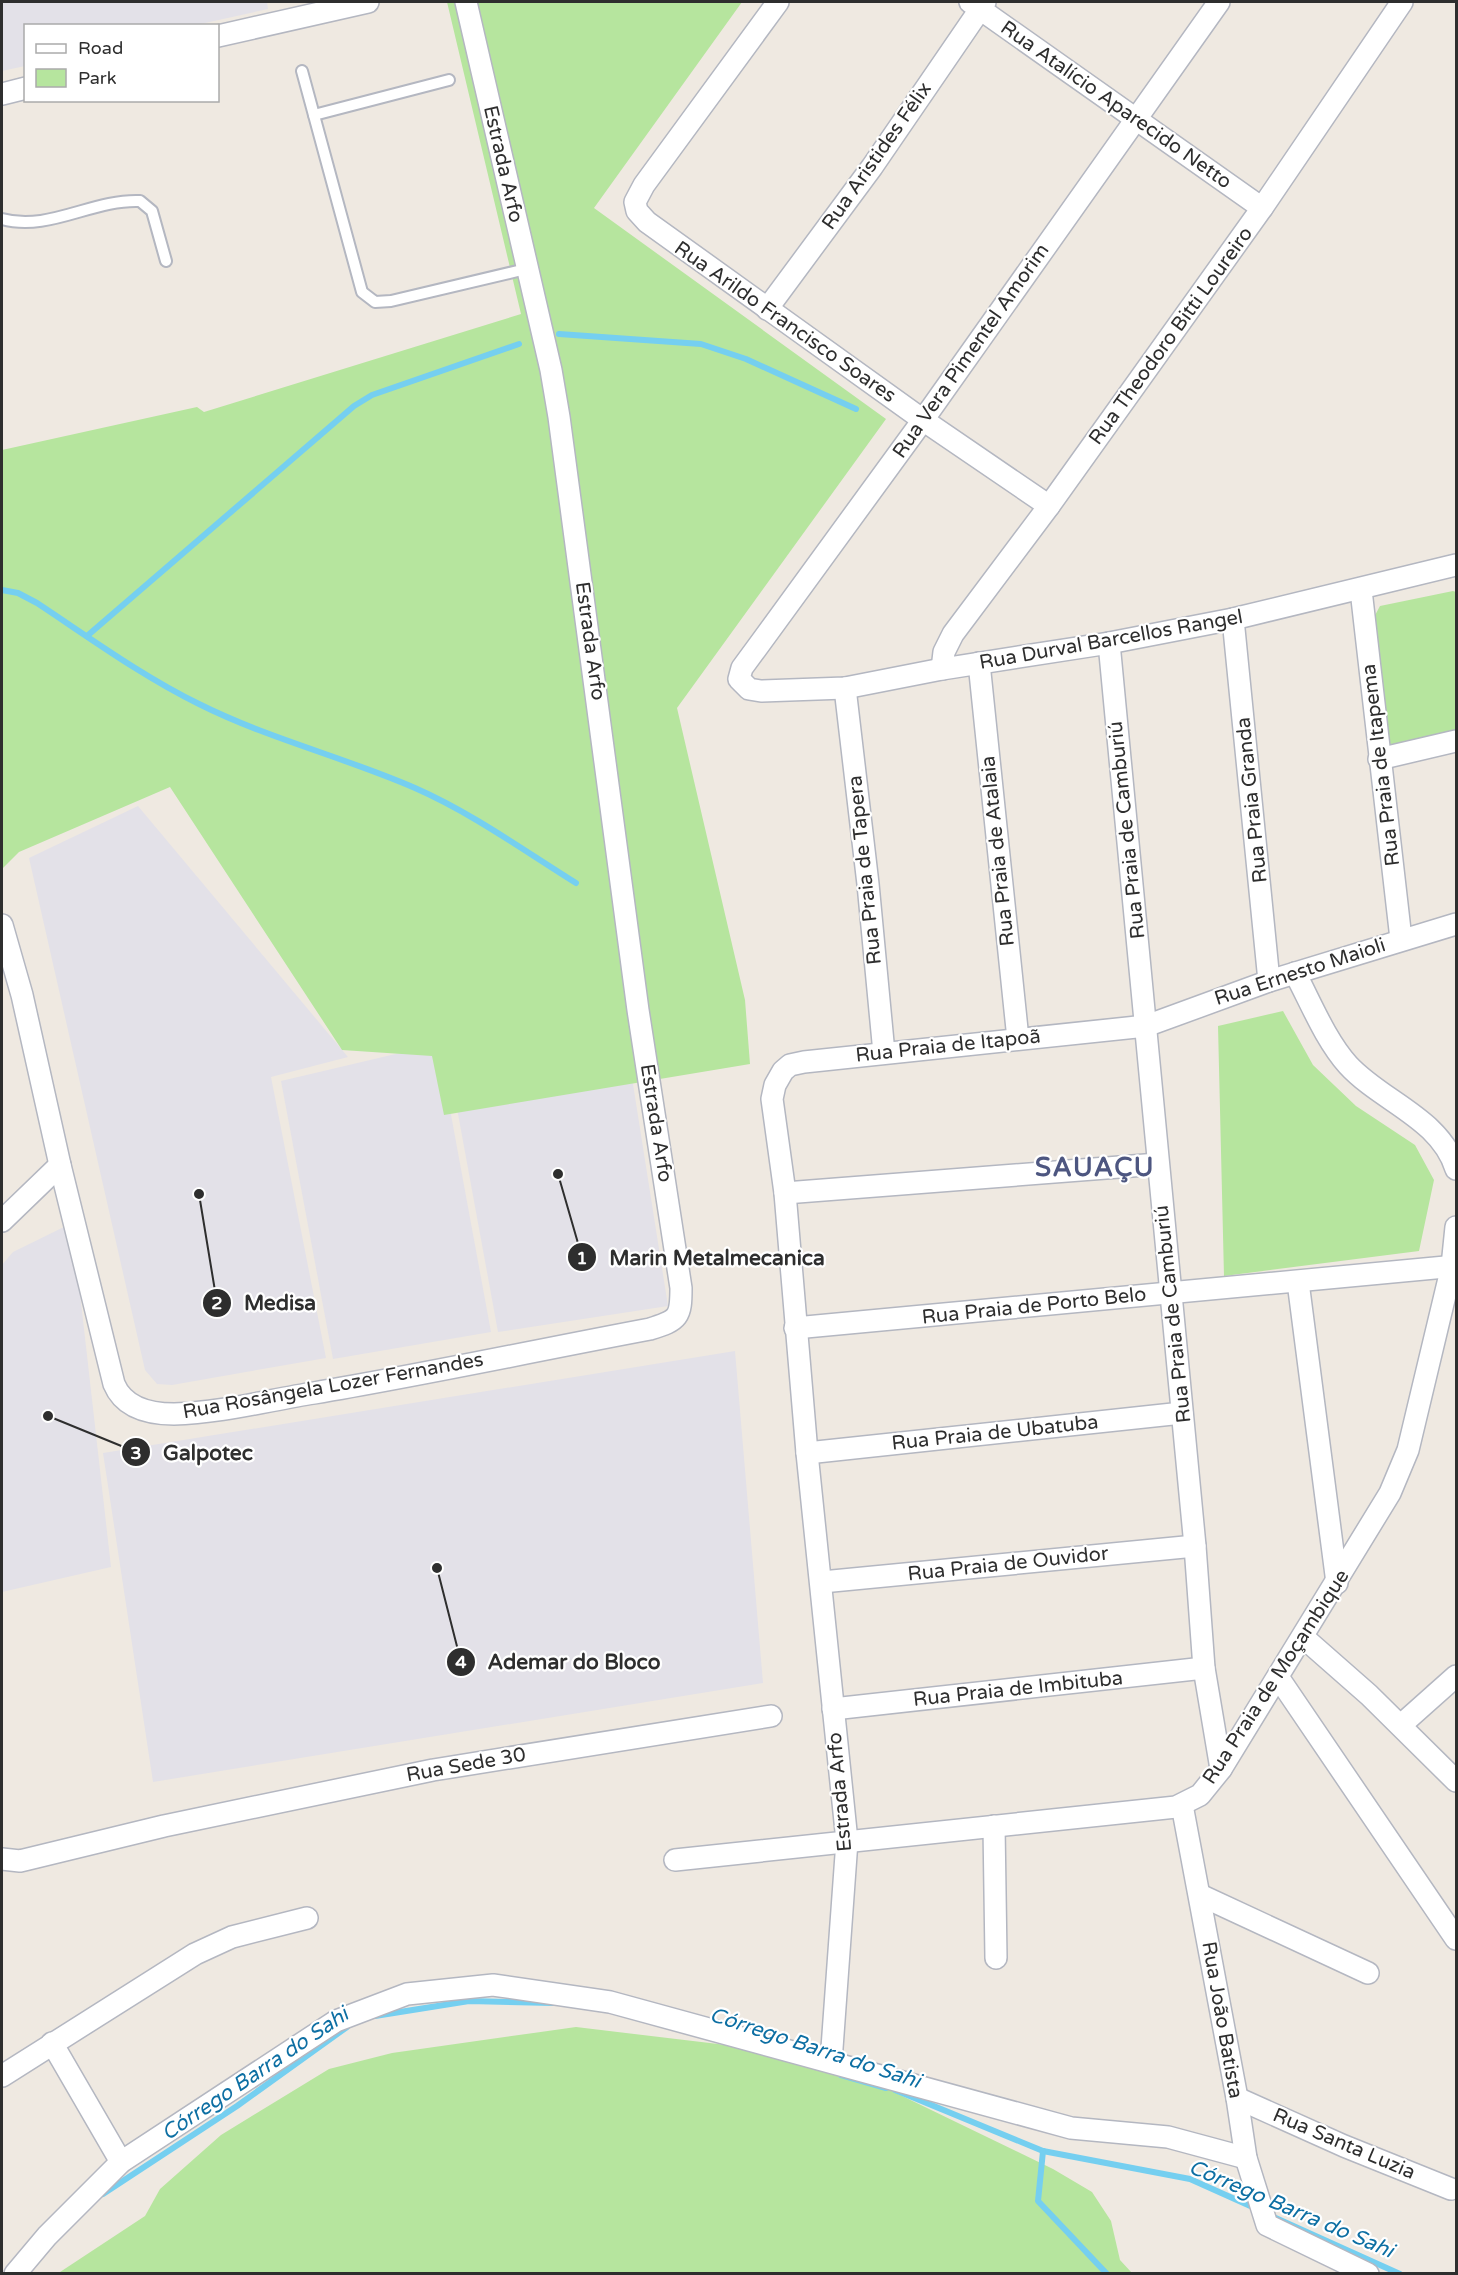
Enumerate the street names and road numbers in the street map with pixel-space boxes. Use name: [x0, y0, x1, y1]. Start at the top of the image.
street label: Rua Atalício Aparecido Netto: [996, 16, 1236, 194]
street label: Rua Aristides Félix: [817, 78, 937, 234]
street label: Estrada Arfo: [478, 103, 528, 225]
street label: Rua Theodoro Bitti Loureiro: [1084, 222, 1258, 450]
street label: Rua Arildo Francisco Soares: [670, 236, 900, 408]
street label: Rua Vera Pimentel Amorim: [888, 239, 1054, 463]
street label: Estrada Arfo: [570, 580, 610, 702]
street label: Rua Durval Barcellos Rangel: [977, 605, 1245, 675]
street label: Rua Praia de Itapema: [1357, 663, 1405, 867]
street label: Rua Praia Granda: [1231, 716, 1273, 884]
street label: Rua Praia de Camburiú: [1104, 720, 1150, 940]
street label: Rua Praia de Atalaia: [976, 755, 1020, 947]
street label: Rua Praia de Tapera: [843, 774, 887, 966]
street label: Rua Ernesto Maioli: [1211, 933, 1389, 1011]
street label: Rua Praia de Itapoã: [854, 1024, 1042, 1068]
street label: Estrada Arfo: [635, 1062, 677, 1184]
street label: Rua Praia de Camburiú: [1150, 1204, 1196, 1424]
street label: Rua Praia de Porto Belo: [921, 1282, 1147, 1330]
street label: Rua Rosângela Lozer Fernandes: [181, 1348, 485, 1424]
street label: Rua Praia de Ubatuba: [890, 1410, 1100, 1456]
street label: Rua Praia de Ouvidor: [906, 1541, 1110, 1586]
street label: Rua Praia de Moçambique: [1198, 1565, 1354, 1789]
street label: Rua Praia de Imbituba: [912, 1666, 1124, 1712]
street label: Estrada Arfo: [823, 1731, 857, 1853]
street label: Rua Sede 30: [404, 1743, 528, 1787]
street label: Rua João Batista: [1196, 1940, 1248, 2100]
street label: Rua Santa Luzia: [1269, 2103, 1419, 2185]

